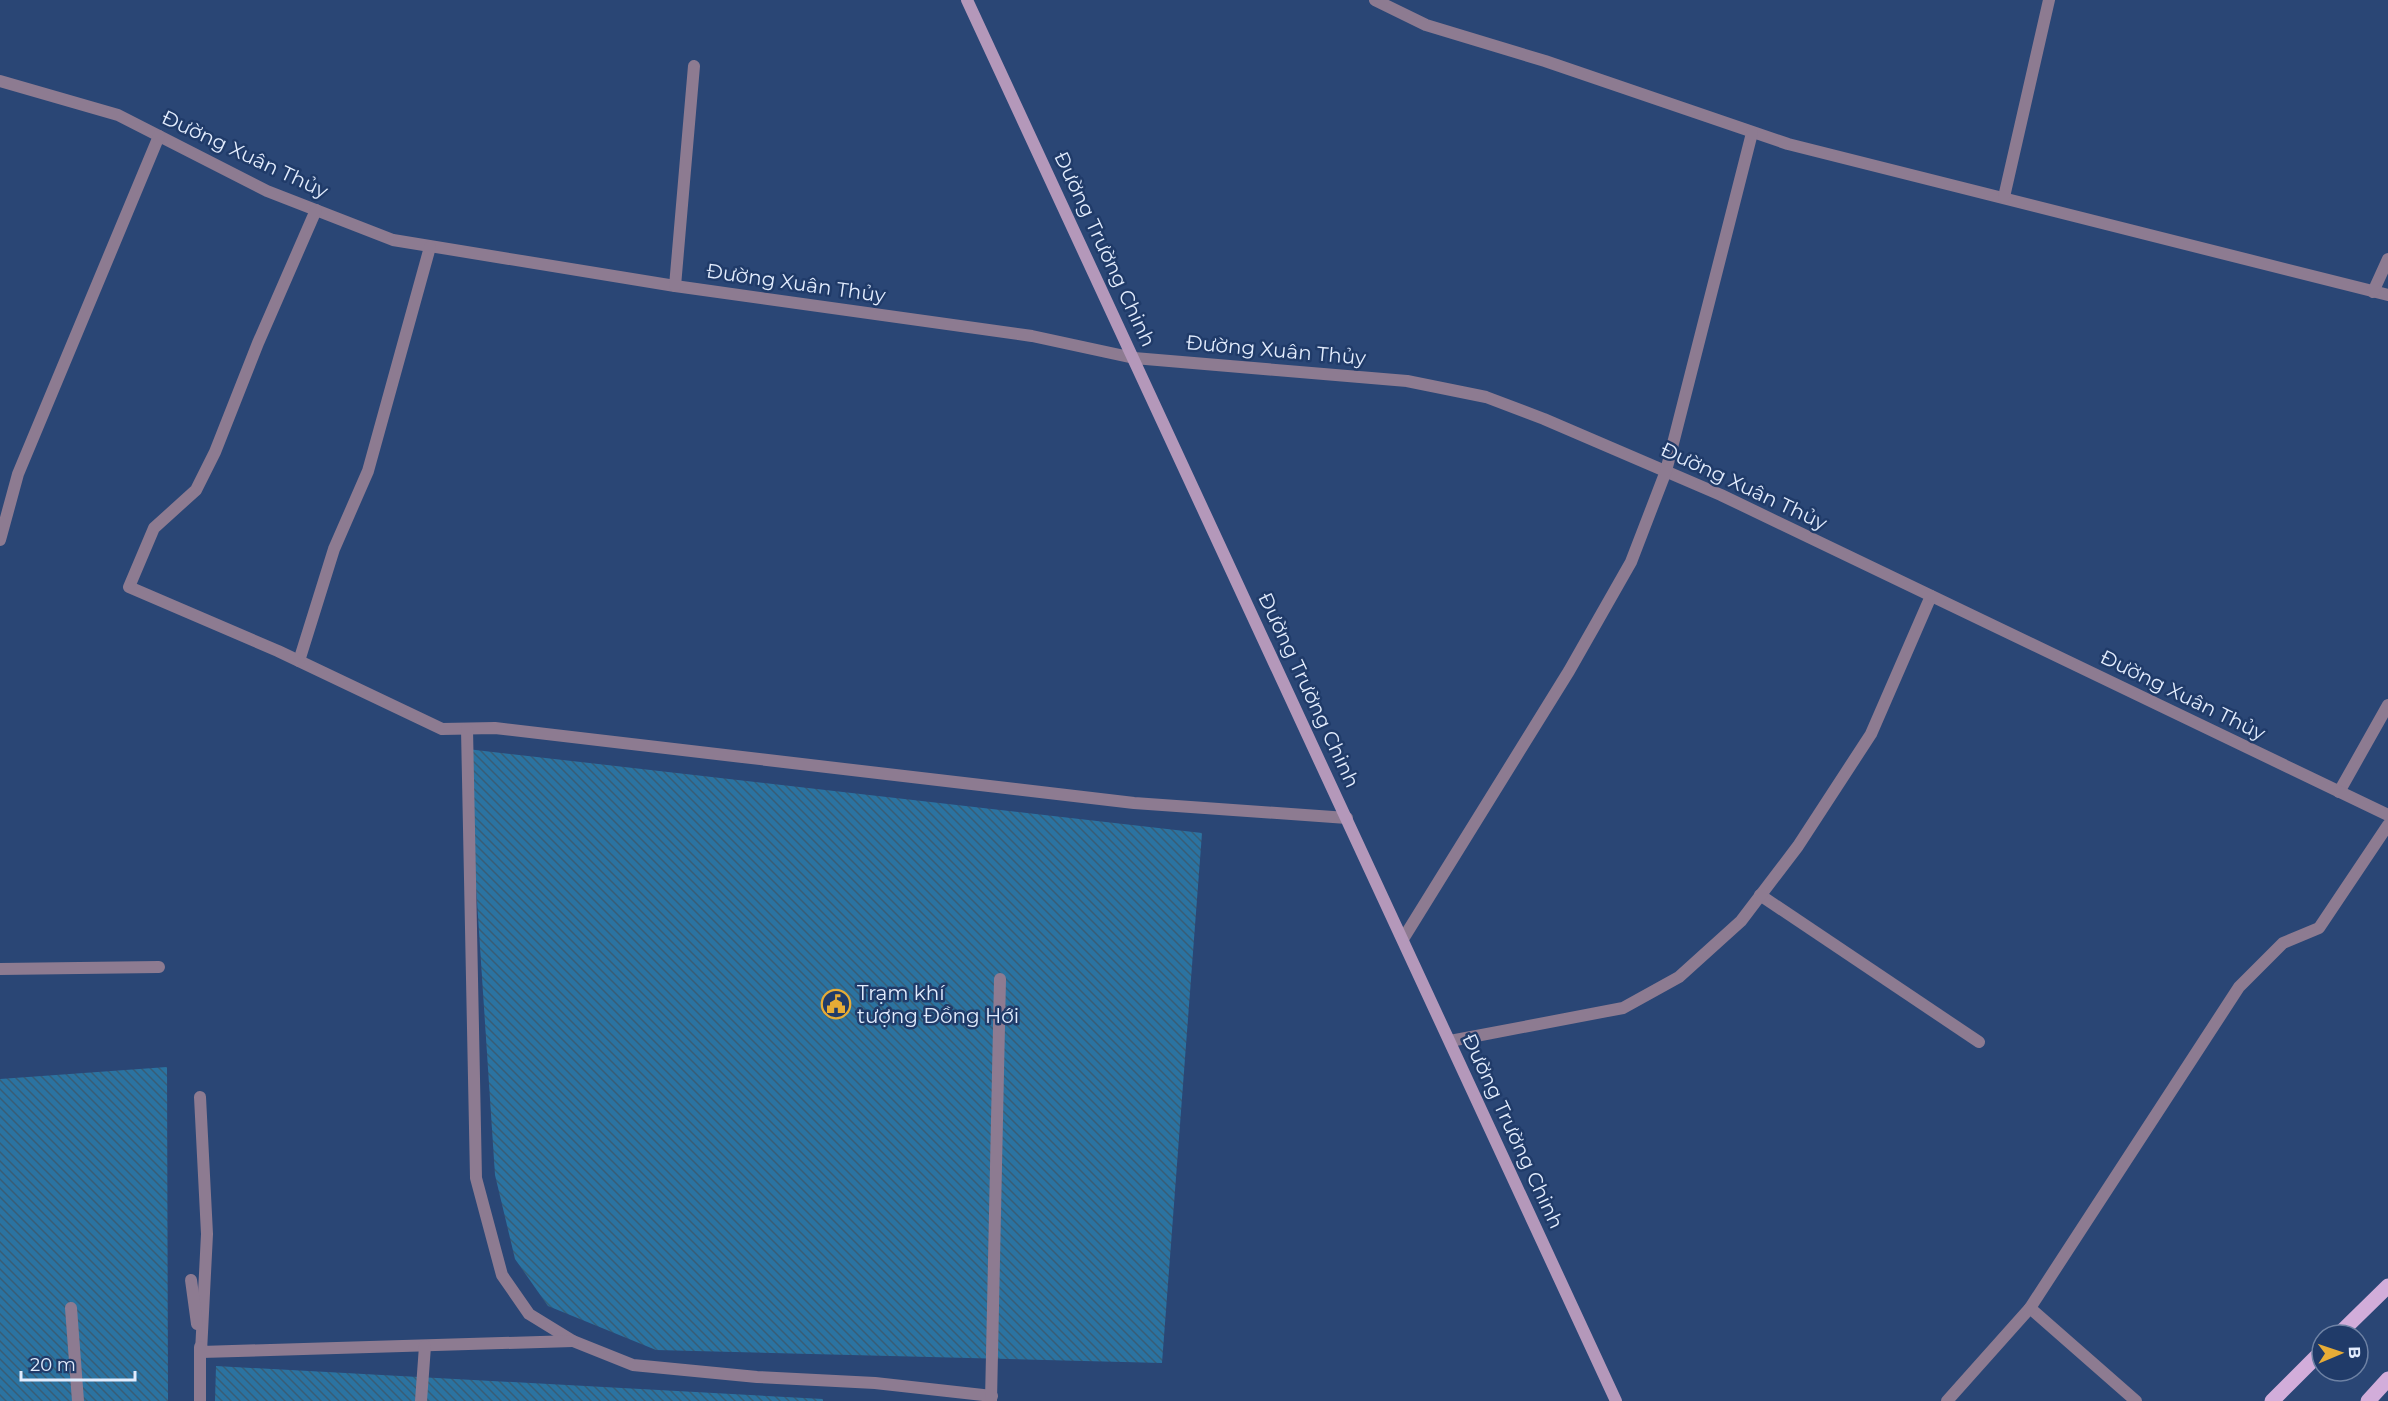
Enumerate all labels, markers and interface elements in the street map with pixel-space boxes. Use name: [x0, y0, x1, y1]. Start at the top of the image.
street label: Đường Xuân Thủy: [158, 105, 332, 203]
street label: Đường Trường Chinh: [1049, 148, 1161, 350]
street label: Đường Xuân Thủy: [705, 259, 887, 307]
street label: Đường Xuân Thủy: [1185, 330, 1367, 370]
street label: Đường Xuân Thủy: [1657, 437, 1831, 535]
street label: Đường Trường Chinh: [1253, 589, 1365, 791]
street label: Đường Xuân Thủy: [2097, 645, 2270, 745]
place label: Trạm khí tượng Đồng Hới: [857, 981, 1019, 1028]
public building icon: Trạm khí tượng Đồng Hới: [820, 988, 852, 1020]
street label: Đường Trường Chinh: [1457, 1030, 1569, 1232]
north arrow: [2310, 1323, 2370, 1383]
scale bar: [21, 1344, 135, 1382]
text: B: [2345, 1346, 2364, 1359]
text: 20 m: [30, 1354, 76, 1376]

